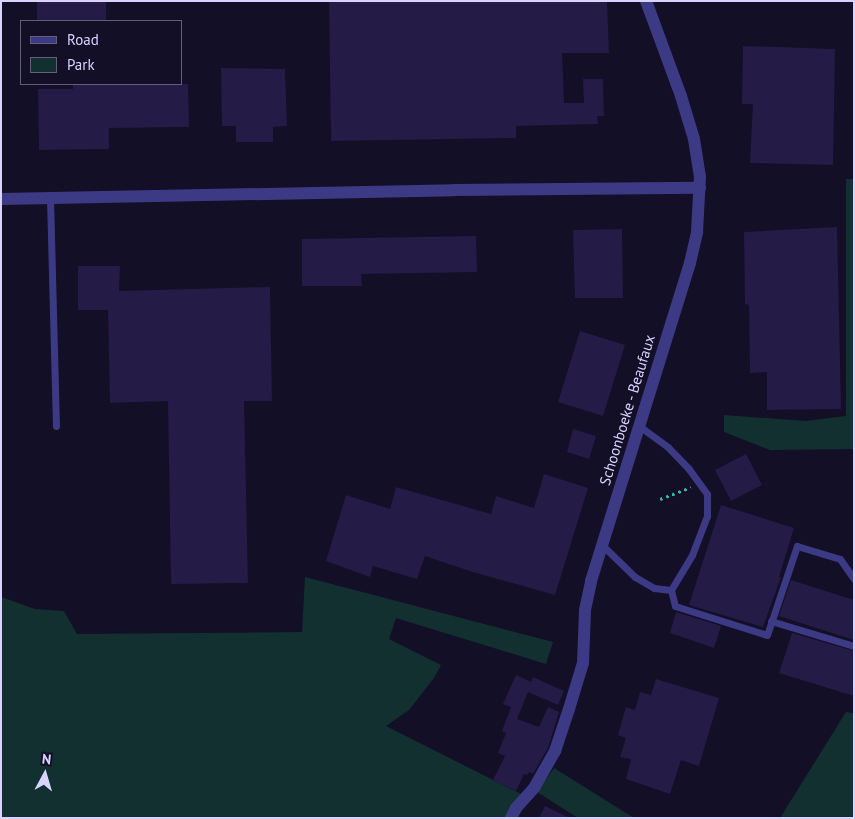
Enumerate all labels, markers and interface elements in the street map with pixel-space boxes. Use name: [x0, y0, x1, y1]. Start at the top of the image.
legend: [20, 20, 182, 85]
text: Road: [67, 30, 99, 49]
text: Park: [67, 55, 95, 74]
street label: Schoonboeke - Beaufaux: [595, 331, 659, 489]
north arrow: [20, 749, 70, 799]
text: N: [41, 750, 52, 769]

